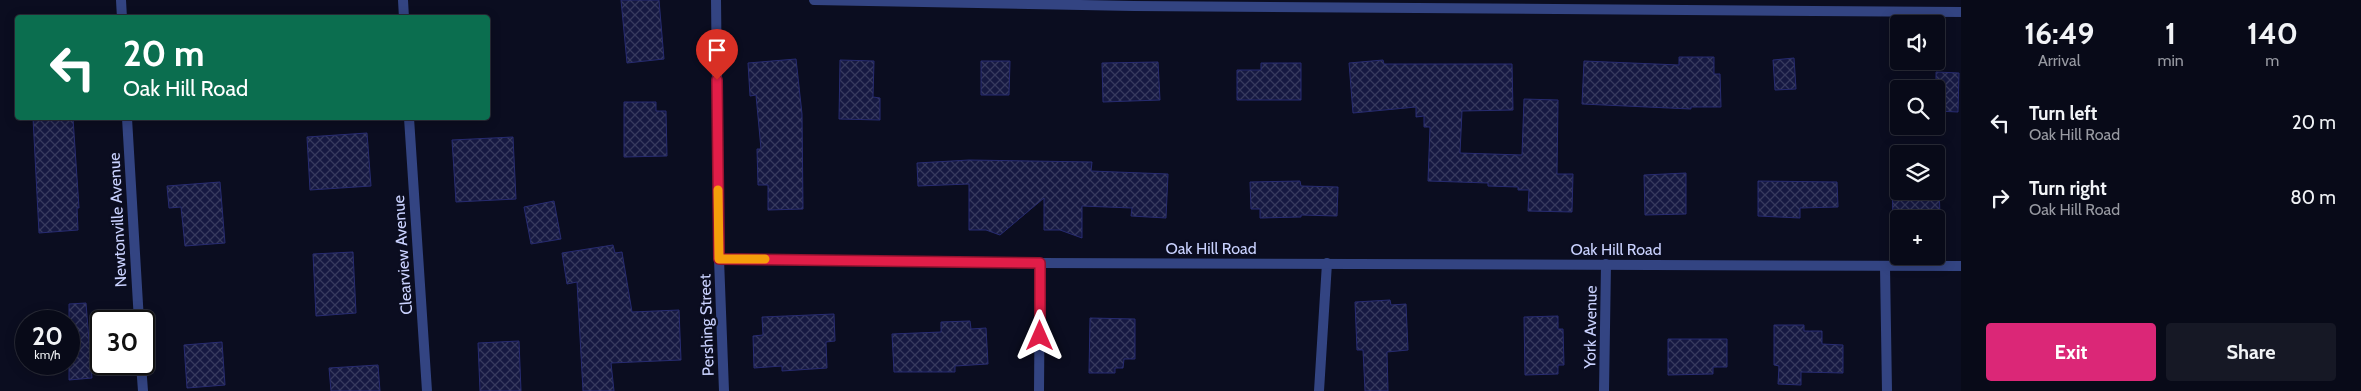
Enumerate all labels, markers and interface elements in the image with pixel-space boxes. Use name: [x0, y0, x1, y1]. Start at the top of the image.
map controls: [1890, 15, 1945, 265]
button: sound: [1890, 15, 1945, 70]
text: 16:49: [2024, 15, 2094, 52]
text: 1: [2165, 15, 2176, 52]
text: 140: [2247, 15, 2298, 52]
pin: [696, 29, 738, 80]
text: 20 m: [123, 32, 205, 75]
icon: left: [40, 35, 105, 100]
icon: arrive: [703, 36, 731, 64]
text: Arrival: [2038, 51, 2081, 70]
text: min: [2157, 51, 2184, 70]
text: m: [2265, 51, 2279, 70]
text: Oak Hill Road: [123, 75, 248, 102]
button: search: [1890, 80, 1945, 135]
text: Turn left: [2029, 102, 2097, 125]
icon: left: [1986, 109, 2014, 137]
text: 20 m: [2292, 111, 2336, 134]
text: Oak Hill Road: [2029, 125, 2120, 144]
button: layers: [1890, 145, 1945, 200]
street label: Newtonville Avenue: [104, 152, 131, 288]
text: Turn right: [2029, 177, 2107, 200]
icon: right: [1986, 184, 2014, 212]
text: 80 m: [2290, 186, 2336, 209]
street label: Clearview Avenue: [389, 195, 416, 315]
text: Oak Hill Road: [2029, 200, 2120, 219]
button: +: [1890, 210, 1945, 265]
street label: Oak Hill Road: [1165, 239, 1257, 258]
street label: Oak Hill Road: [1570, 240, 1662, 259]
street label: Pershing Street: [695, 273, 718, 377]
street label: York Avenue: [1580, 285, 1601, 370]
position arrow: [1013, 309, 1065, 361]
speed limit sign: 30: [90, 310, 155, 375]
text: 20: [32, 321, 63, 351]
button: Exit: [1986, 323, 2156, 381]
button: Share: [2166, 323, 2336, 381]
text: km/h: [34, 347, 61, 362]

